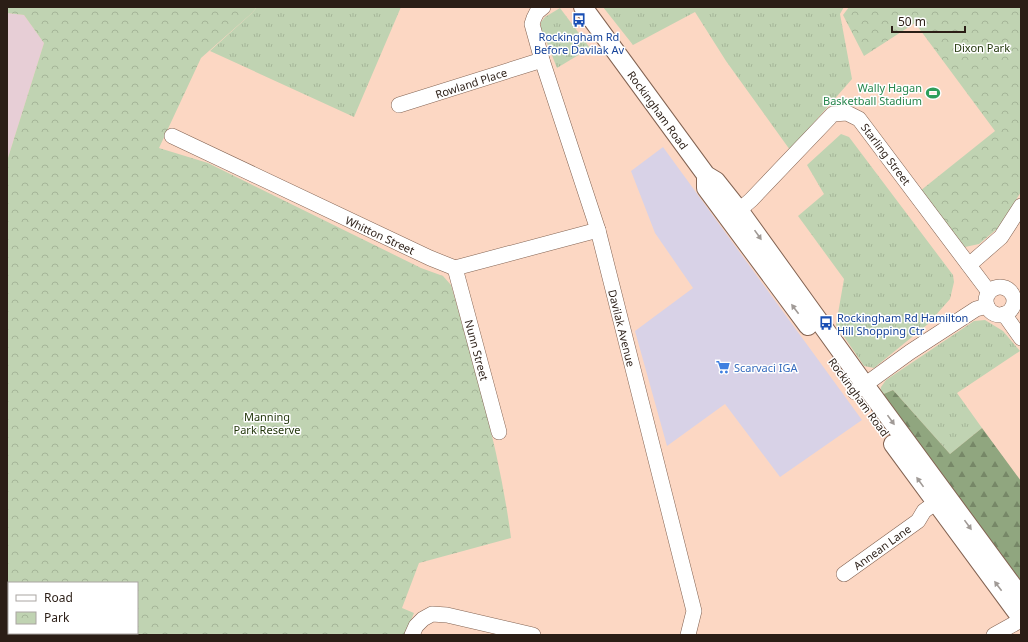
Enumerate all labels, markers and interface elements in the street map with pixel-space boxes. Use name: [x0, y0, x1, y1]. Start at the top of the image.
scale bar: [892, 8, 965, 34]
bus stop icon: Rockingham Rd Before Davilak Av: [571, 12, 587, 28]
text: 50 m: [898, 13, 926, 30]
place label: Rockingham Rd Before Davilak Av: [534, 29, 624, 57]
park label: Dixon Park: [954, 40, 1010, 55]
street label: Rowland Place: [433, 64, 509, 102]
street label: Rockingham Road: [624, 68, 692, 152]
place label: Wally Hagan Basketball Stadium: [823, 80, 922, 108]
sports icon: Wally Hagan Basketball Stadium: [925, 85, 941, 101]
street label: Starling Street: [858, 120, 914, 188]
street label: Whitton Street: [343, 212, 417, 258]
one-way arrow: [754, 230, 762, 241]
street label: Davilak Avenue: [605, 288, 639, 368]
one-way arrow: [790, 303, 799, 314]
place label: Rockingham Rd Hamilton Hill Shopping Ctr: [837, 310, 968, 338]
bus stop icon: Rockingham Rd Hamilton Hill Shopping Ctr: [818, 315, 834, 331]
street label: Nunn Street: [462, 318, 492, 382]
street label: Rockingham Road: [825, 355, 893, 439]
supermarket icon: Scarvaci IGA: [715, 359, 731, 375]
place label: Scarvaci IGA: [734, 360, 799, 375]
park label: Manning Park Reserve: [234, 409, 300, 437]
one-way arrow: [887, 415, 895, 426]
one-way arrow: [917, 477, 925, 487]
one-way arrow: [964, 520, 972, 530]
street label: Annean Lane: [850, 521, 914, 573]
one-way arrow: [994, 581, 1002, 592]
legend: [8, 582, 138, 634]
text: Road: [44, 589, 73, 606]
text: Park: [44, 609, 70, 626]

